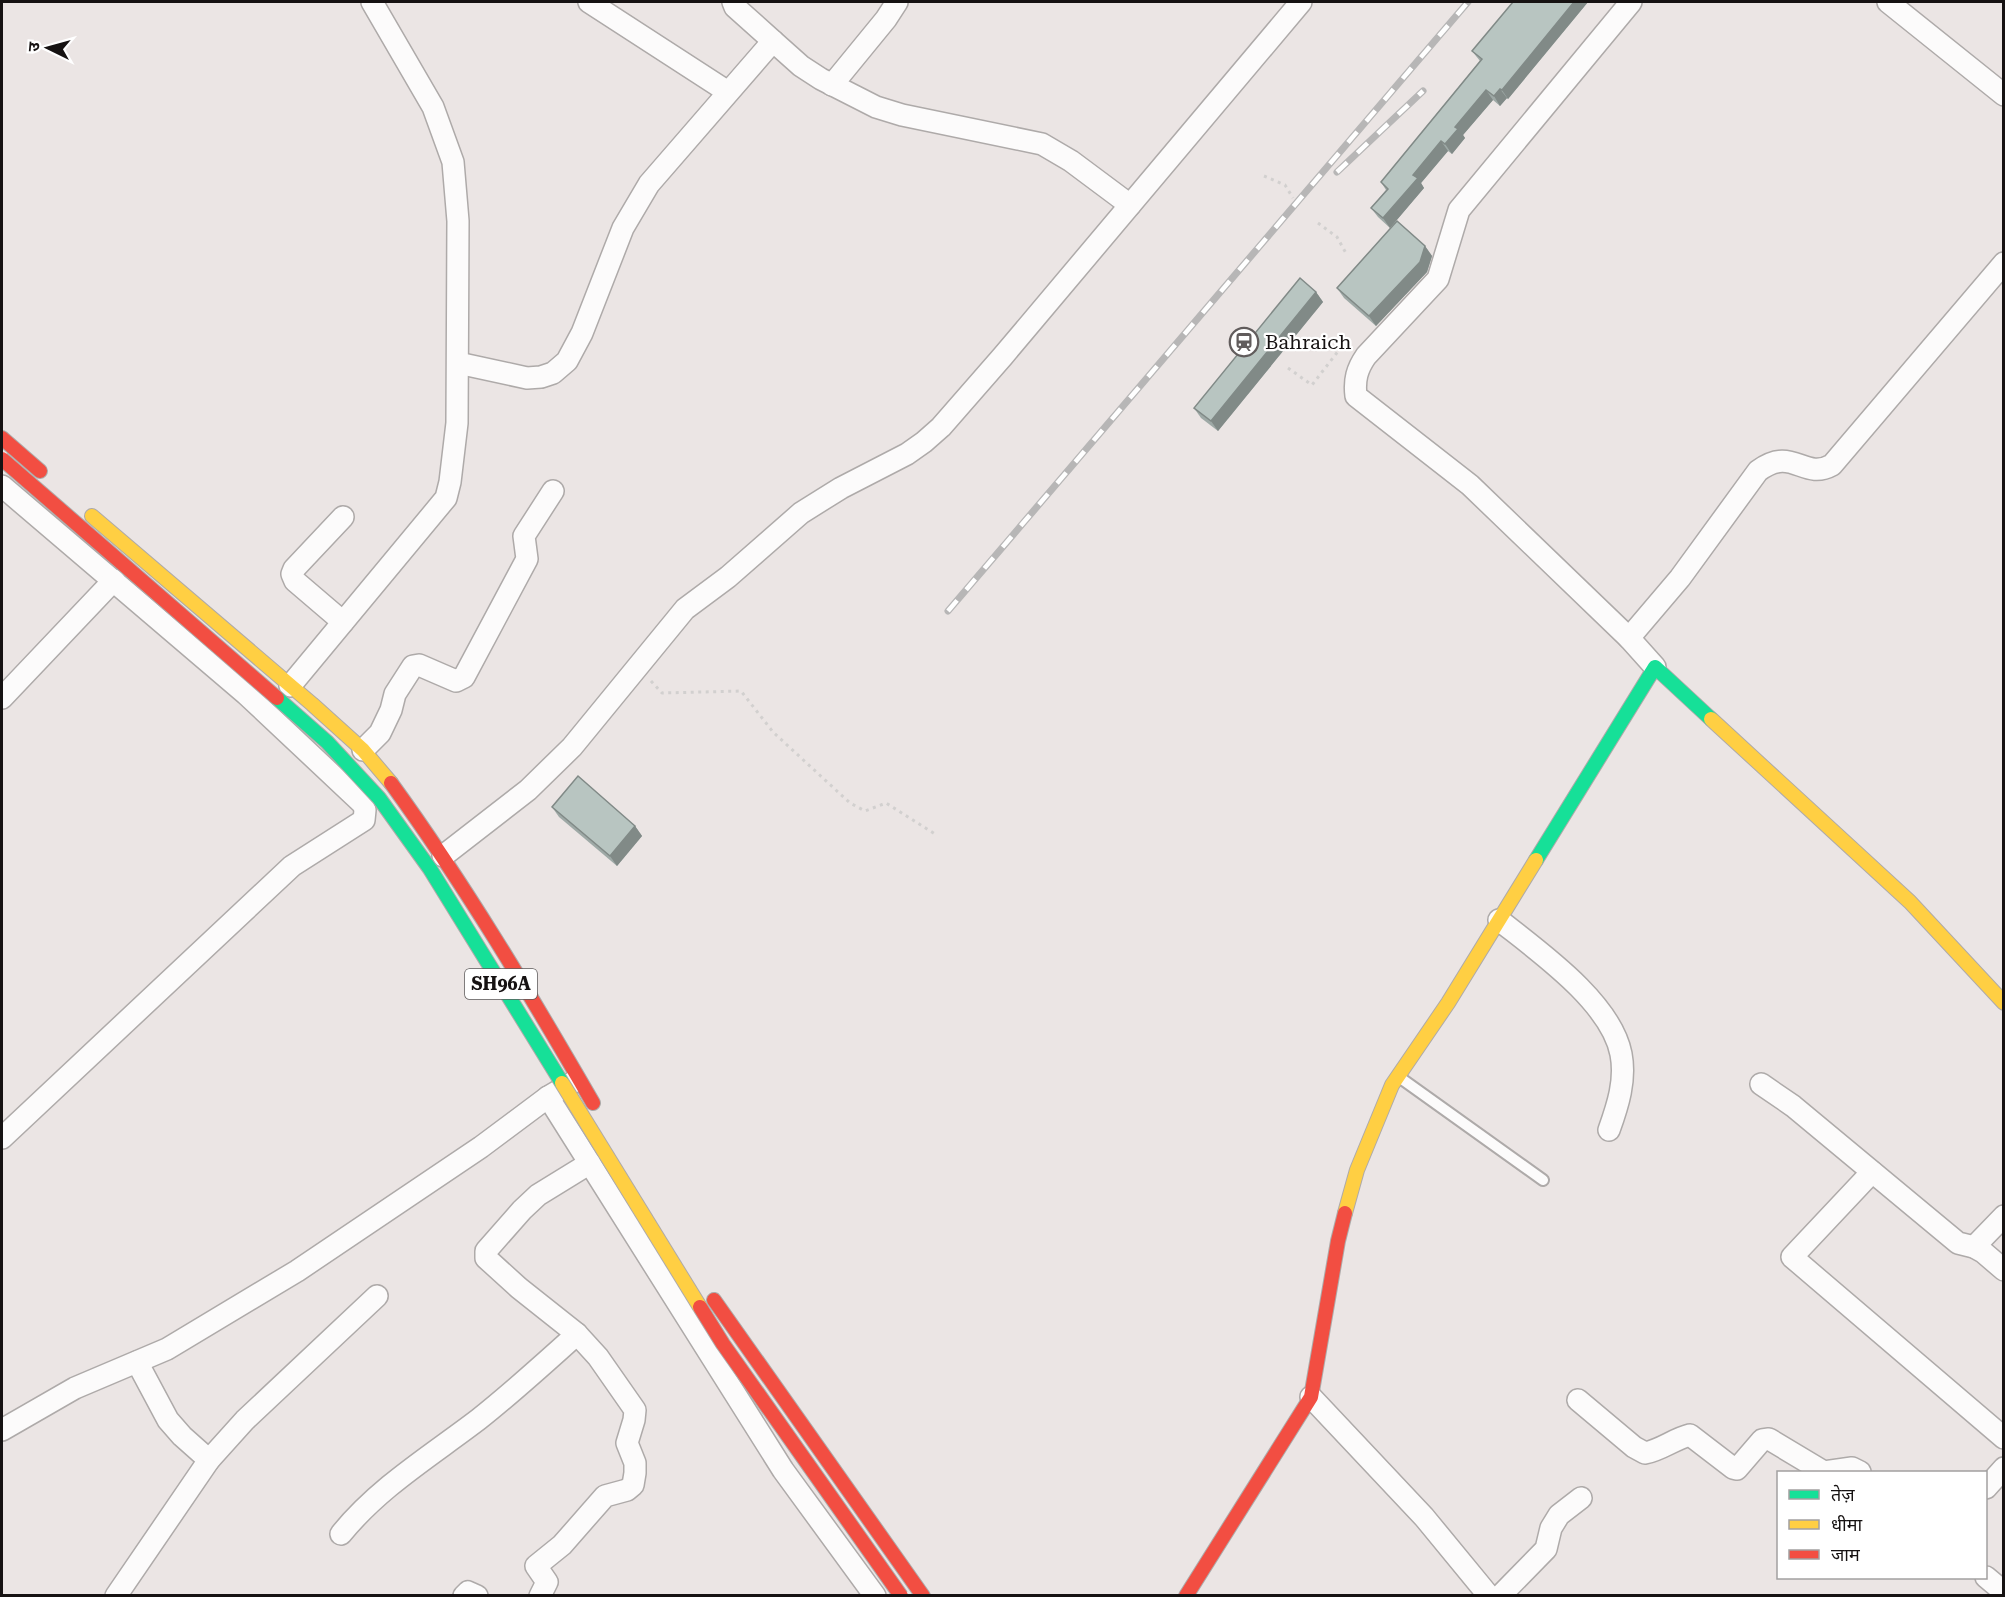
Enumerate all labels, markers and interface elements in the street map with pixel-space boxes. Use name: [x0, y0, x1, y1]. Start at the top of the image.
north arrow: [18, 18, 78, 78]
text: उ: [24, 41, 43, 52]
station icon: Bahraich: [1228, 326, 1260, 358]
place label: Bahraich: [1265, 330, 1351, 354]
road number: SH96A: [465, 969, 537, 999]
legend: [1777, 1471, 1987, 1579]
text: तेज़: [1831, 1484, 1855, 1505]
text: धीमा: [1831, 1514, 1862, 1535]
text: जाम: [1831, 1544, 1861, 1565]

